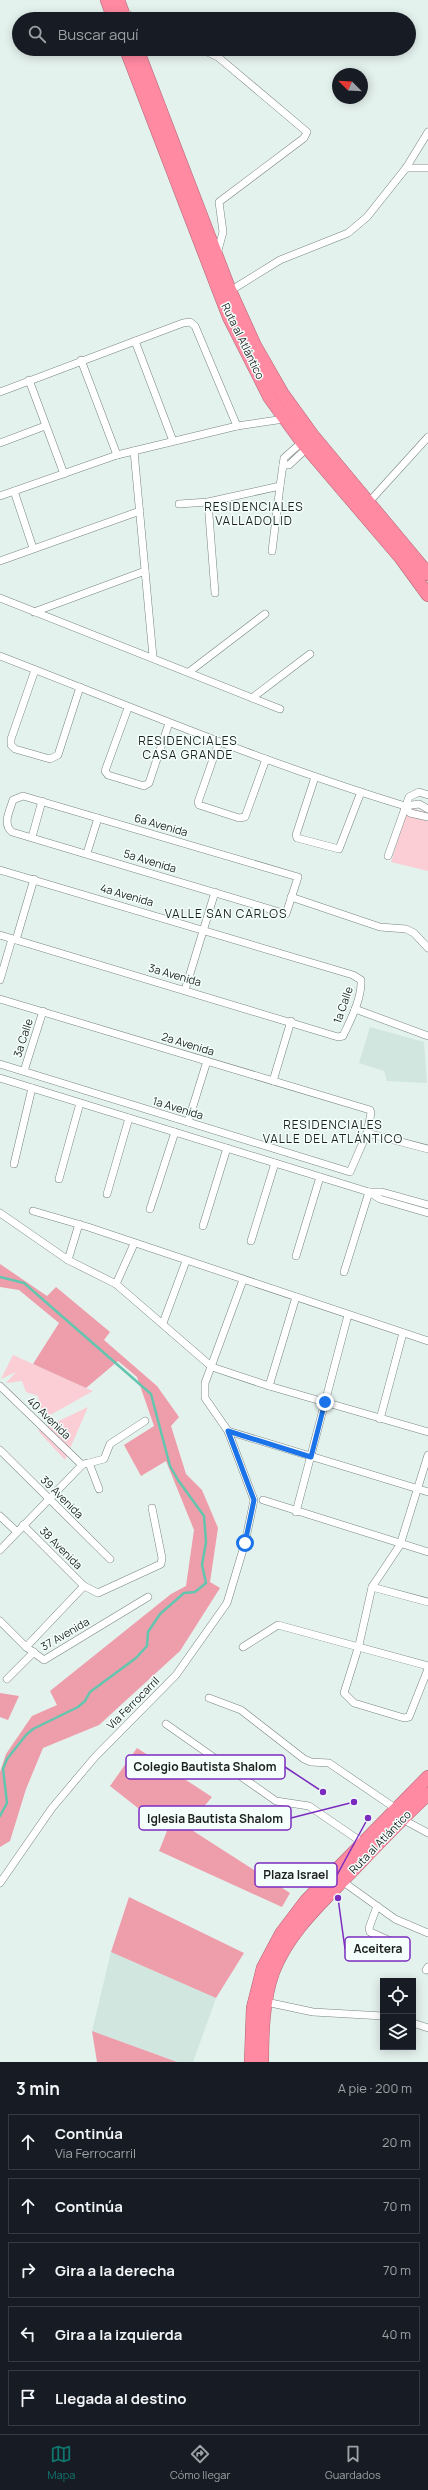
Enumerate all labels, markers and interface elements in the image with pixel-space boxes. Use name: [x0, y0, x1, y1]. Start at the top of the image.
search box: [12, 12, 416, 56]
icon: search: [26, 23, 48, 45]
text: Buscar aquí: [58, 24, 139, 45]
north arrow: [332, 68, 368, 104]
street label: Ruta al Atlántico: [219, 300, 269, 382]
district label: RESIDENCIALES VALLADOLID: [204, 498, 304, 529]
district label: RESIDENCIALES CASA GRANDE: [138, 732, 238, 763]
street label: 6a Avenida: [133, 810, 190, 839]
street label: 5a Avenida: [122, 845, 178, 876]
street label: 4a Avenida: [99, 880, 155, 909]
district label: VALLE SAN CARLOS: [165, 905, 287, 922]
street label: 3a Avenida: [147, 960, 203, 989]
street label: 1a Calle: [329, 984, 356, 1025]
street label: 3a Calle: [9, 1016, 36, 1059]
street label: 2a Avenida: [160, 1028, 216, 1059]
street label: 1a Avenida: [151, 1093, 205, 1122]
district label: RESIDENCIALES VALLE DEL ATLÁNTICO: [263, 1116, 403, 1147]
street label: 40 Avenida: [24, 1393, 74, 1442]
route end: [316, 1393, 334, 1411]
street label: 39 Avenida: [38, 1472, 87, 1521]
street label: 38 Avenida: [37, 1523, 86, 1572]
route start: [236, 1534, 254, 1552]
street label: 37 Avenida: [38, 1614, 92, 1653]
street label: Via Ferrocarril: [103, 1673, 162, 1732]
callout: Colegio Bautista Shalom: [126, 1755, 285, 1779]
text: Colegio Bautista Shalom: [134, 1758, 277, 1775]
callout: Iglesia Bautista Shalom: [139, 1806, 291, 1830]
street label: Ruta al Atlántico: [345, 1806, 414, 1877]
text: Iglesia Bautista Shalom: [147, 1810, 283, 1827]
callout: Plaza Israel: [255, 1863, 337, 1887]
text: Plaza Israel: [263, 1866, 329, 1883]
callout: Aceitera: [345, 1937, 410, 1961]
text: Aceitera: [353, 1940, 403, 1957]
map controls: [380, 1978, 416, 2050]
button: locate: [380, 1978, 416, 2014]
button: layers: [380, 2014, 416, 2050]
text: 3 min: [16, 2077, 60, 2100]
text: A pie · 200 m: [338, 2079, 412, 2097]
text: Continúa: [55, 2123, 123, 2144]
icon: ahead: [17, 2131, 39, 2153]
text: 20 m: [382, 2133, 411, 2151]
text: Via Ferrocarril: [55, 2144, 136, 2162]
icon: ahead: [17, 2195, 39, 2217]
text: Continúa: [55, 2196, 123, 2217]
text: 70 m: [383, 2197, 411, 2215]
icon: right: [17, 2259, 39, 2281]
text: Gira a la derecha: [55, 2260, 175, 2281]
text: 70 m: [383, 2261, 411, 2279]
icon: left: [17, 2323, 39, 2345]
text: Gira a la izquierda: [55, 2324, 182, 2345]
text: 40 m: [382, 2325, 411, 2343]
icon: arrive: [17, 2387, 39, 2409]
text: Llegada al destino: [55, 2388, 187, 2409]
tab: Mapa: [47, 2443, 75, 2482]
tab: Cómo llegar: [170, 2443, 230, 2482]
tab: Guardados: [325, 2443, 381, 2482]

